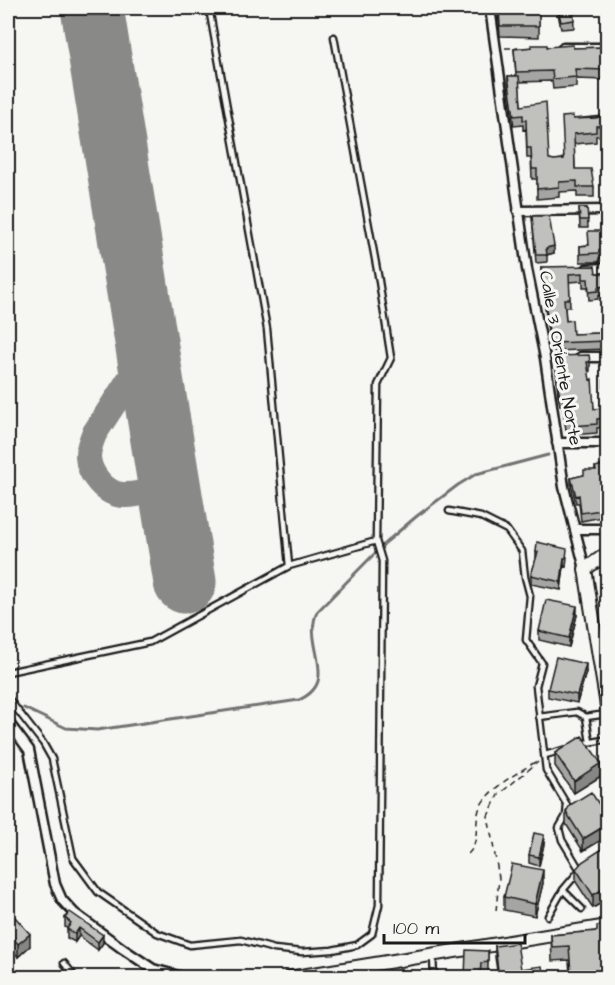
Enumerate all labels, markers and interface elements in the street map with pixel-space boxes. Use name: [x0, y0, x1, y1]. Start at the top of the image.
street label: Calle 3 Oriente Norte: [533, 269, 588, 448]
scale bar: [384, 907, 525, 945]
text: 100 m: [393, 916, 439, 941]

